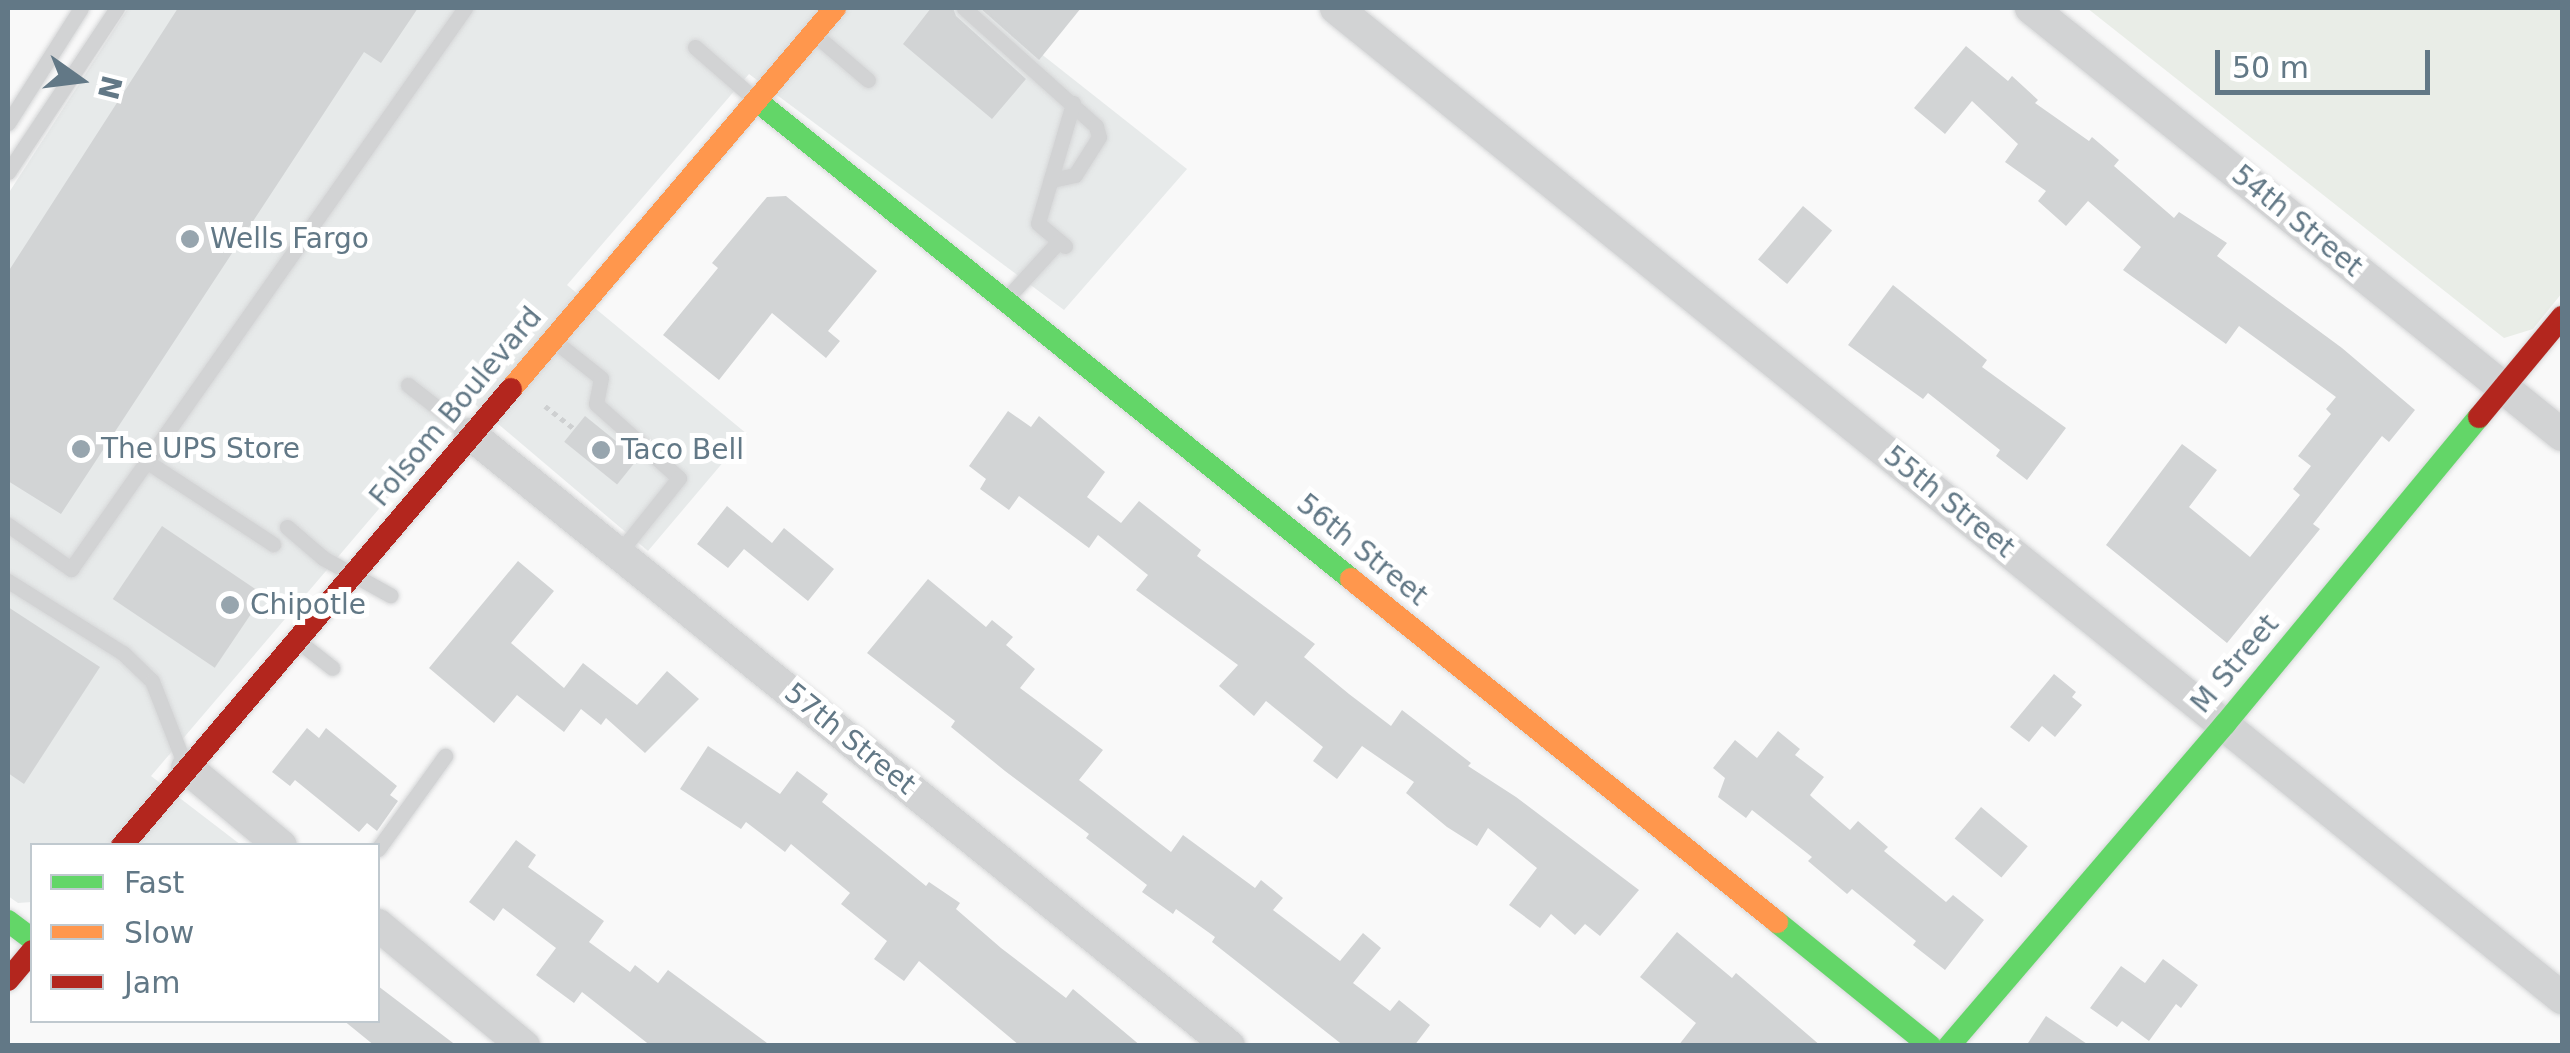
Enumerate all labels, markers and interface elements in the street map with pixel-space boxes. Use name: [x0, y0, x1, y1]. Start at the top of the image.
north arrow: [30, 30, 130, 130]
scale bar: [2220, 30, 2435, 92]
text: 50 m: [2232, 50, 2309, 85]
text: N: [91, 72, 128, 103]
street label: 54th Street: [2225, 158, 2369, 284]
place label: Wells Fargo: [210, 222, 369, 256]
marker: Wells Fargo: [179, 228, 201, 250]
street label: Folsom Boulevard: [363, 301, 549, 513]
place label: The UPS Store: [101, 432, 300, 466]
place label: Taco Bell: [621, 433, 744, 467]
marker: The UPS Store: [70, 438, 92, 460]
marker: Taco Bell: [590, 439, 612, 461]
street label: 55th Street: [1877, 439, 2021, 565]
street label: 56th Street: [1290, 487, 1434, 613]
place label: Chipotle: [250, 588, 366, 622]
marker: Chipotle: [219, 594, 241, 616]
street label: M Street: [2184, 608, 2286, 720]
street label: 57th Street: [778, 676, 922, 802]
legend: [30, 843, 380, 1023]
text: Fast: [124, 865, 184, 900]
text: Slow: [124, 915, 194, 950]
text: Jam: [124, 965, 180, 1000]

